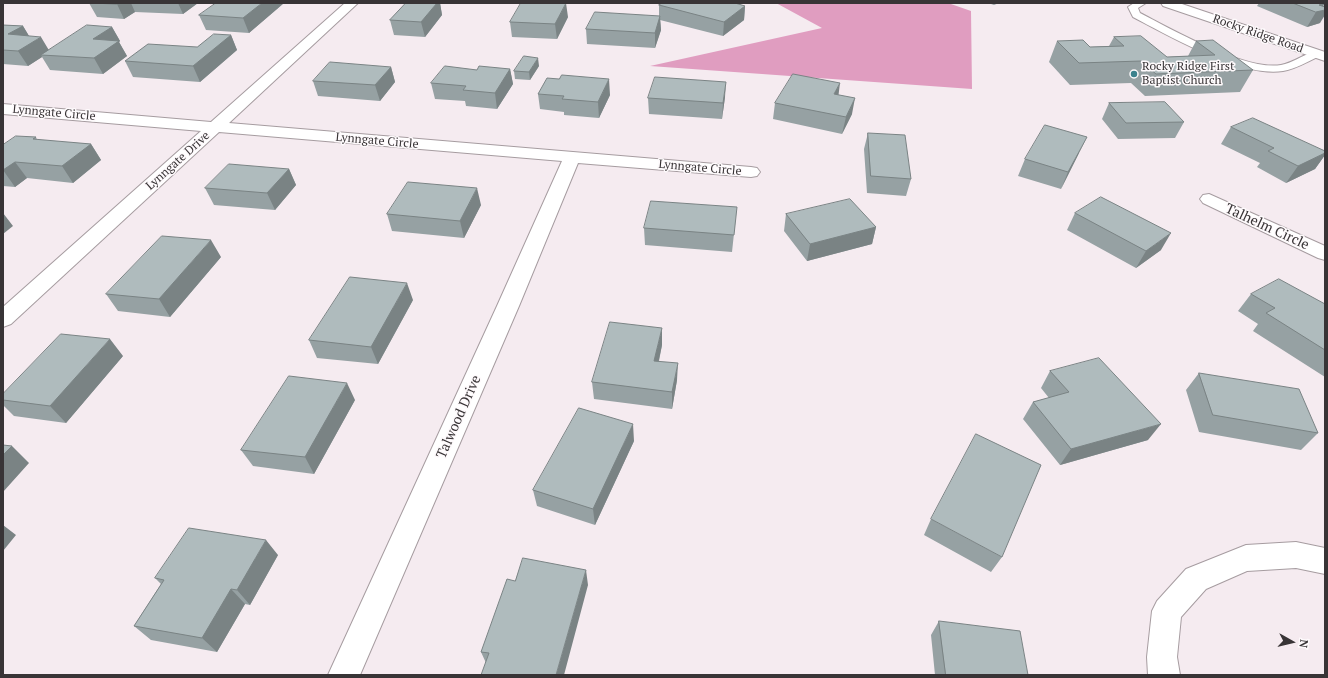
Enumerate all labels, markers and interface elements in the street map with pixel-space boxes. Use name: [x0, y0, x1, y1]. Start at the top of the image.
street label: Rocky Ridge Road: [1211, 12, 1305, 56]
place label: Rocky Ridge First Baptist Church: [1142, 60, 1234, 88]
marker: Rocky Ridge First Baptist Church: [1129, 69, 1139, 79]
street label: Lynngate Circle: [12, 102, 96, 124]
street label: Lynngate Drive: [143, 129, 213, 193]
street label: Lynngate Circle: [335, 130, 419, 152]
street label: Lynngate Circle: [658, 157, 742, 179]
street label: Talhelm Circle: [1222, 200, 1312, 254]
street label: Talwood Drive: [433, 373, 485, 461]
north arrow: [1272, 622, 1312, 662]
text: N: [1296, 639, 1311, 649]

